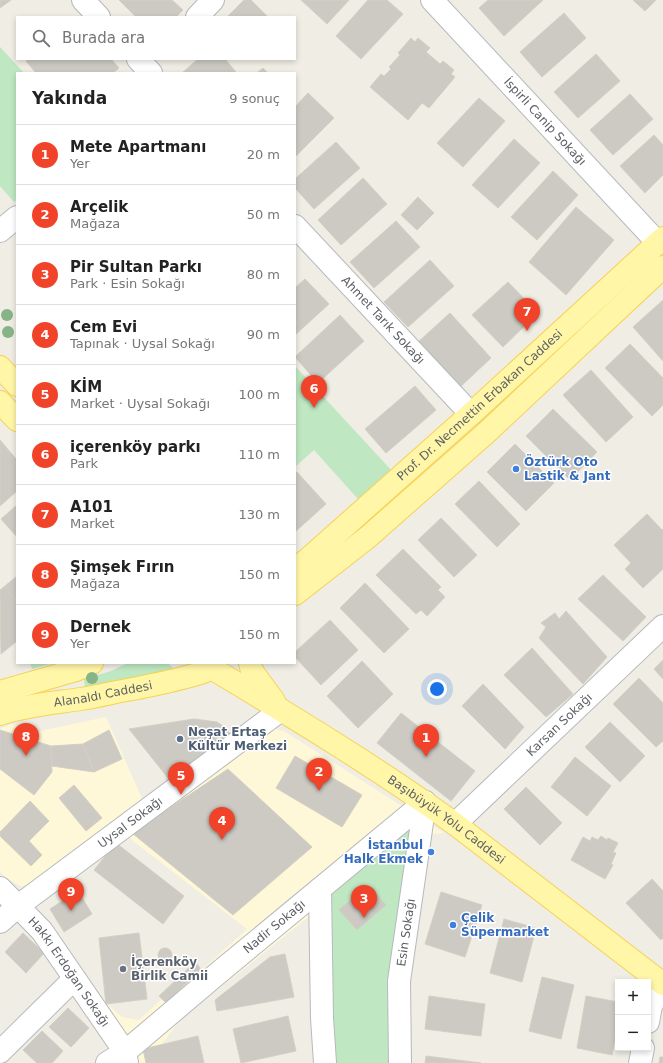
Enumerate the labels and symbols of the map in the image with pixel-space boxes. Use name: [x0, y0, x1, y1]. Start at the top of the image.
street label: İspirli Canip Sokağı: [501, 74, 589, 168]
street label: Ahmet Tarık Sokağı: [339, 273, 428, 367]
pin: 7: [514, 298, 540, 331]
street label: Prof. Dr. Necmettin Erbakan Caddesi: [394, 327, 565, 483]
pin: 6: [301, 375, 327, 408]
place label: Öztürk Oto Lastik & Jant: [524, 454, 611, 483]
marker: Öztürk Oto Lastik & Jant: [511, 464, 521, 474]
street label: Alanaldı Caddesi: [53, 678, 154, 710]
your location: [427, 679, 447, 699]
street label: Karsan Sokağı: [524, 690, 595, 759]
pin: 8: [13, 723, 39, 756]
pin: 1: [413, 724, 439, 757]
place label: Neşat Ertaş Kültür Merkezi: [188, 725, 287, 753]
marker: Neşat Ertaş Kültür Merkezi: [175, 734, 185, 744]
pin: 2: [306, 758, 332, 791]
pin: 5: [168, 762, 194, 795]
street label: Başıbüyük Yolu Caddesi: [385, 772, 508, 867]
street label: Uysal Sokağı: [95, 794, 165, 851]
pin: 4: [209, 807, 235, 840]
place label: İstanbul Halk Ekmek: [344, 837, 424, 866]
marker: İstanbul Halk Ekmek: [426, 847, 436, 857]
pin: 9: [58, 878, 84, 911]
pin: 3: [351, 885, 377, 918]
street label: Nadir Sokağı: [240, 897, 308, 956]
street label: Esin Sokağı: [394, 898, 418, 968]
place label: Çelik Süpermarket: [461, 911, 549, 939]
street label: Hakkı Erdoğan Sokağı: [25, 914, 113, 1029]
marker: Çelik Süpermarket: [448, 920, 458, 930]
place label: İçerenköy Birlik Camii: [131, 954, 208, 983]
marker: İçerenköy Birlik Camii: [118, 964, 128, 974]

